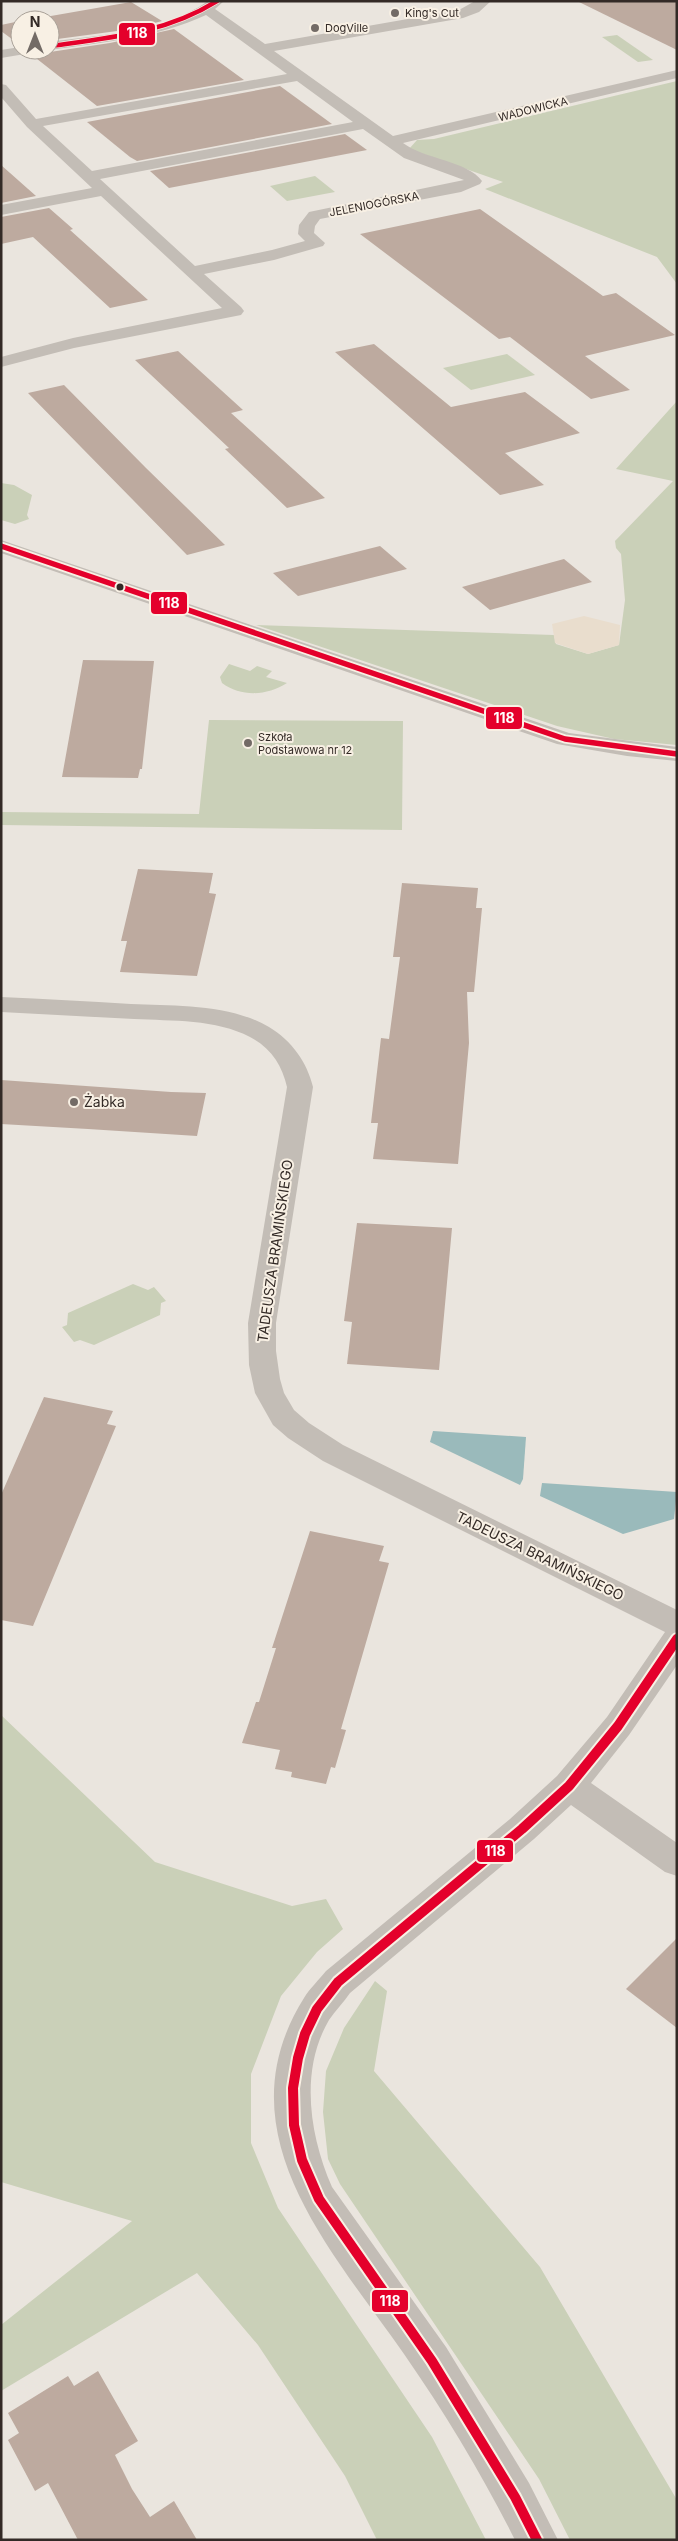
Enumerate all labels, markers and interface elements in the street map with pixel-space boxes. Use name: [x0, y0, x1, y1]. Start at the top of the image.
place label: King's Cut: [405, 6, 459, 20]
marker: King's Cut: [389, 7, 401, 19]
north arrow: [10, 10, 60, 60]
text: N: [30, 13, 40, 30]
place label: DogVille: [325, 21, 368, 35]
line badge: 118: [118, 22, 156, 46]
marker: DogVille: [309, 22, 321, 34]
text: 118: [126, 24, 148, 41]
street label: WADOWICKA: [497, 94, 570, 124]
street label: JELENIOGÓRSKA: [328, 188, 420, 220]
unlabelled marker: [115, 582, 125, 592]
line badge: 118: [150, 591, 188, 615]
text: 118: [158, 594, 180, 611]
line badge: 118: [485, 706, 523, 730]
text: 118: [493, 709, 515, 726]
place label: Szkoła Podstawowa nr 12: [258, 730, 352, 757]
marker: Szkoła Podstawowa nr 12: [242, 737, 254, 749]
place label: Żabka: [84, 1093, 125, 1110]
marker: Żabka: [68, 1096, 80, 1108]
street label: TADEUSZA BRAMIŃSKIEGO: [253, 1158, 296, 1343]
street label: TADEUSZA BRAMIŃSKIEGO: [454, 1508, 627, 1604]
line badge: 118: [476, 1839, 514, 1863]
text: 118: [484, 1842, 506, 1859]
line badge: 118: [371, 2289, 409, 2313]
text: 118: [379, 2292, 401, 2309]

